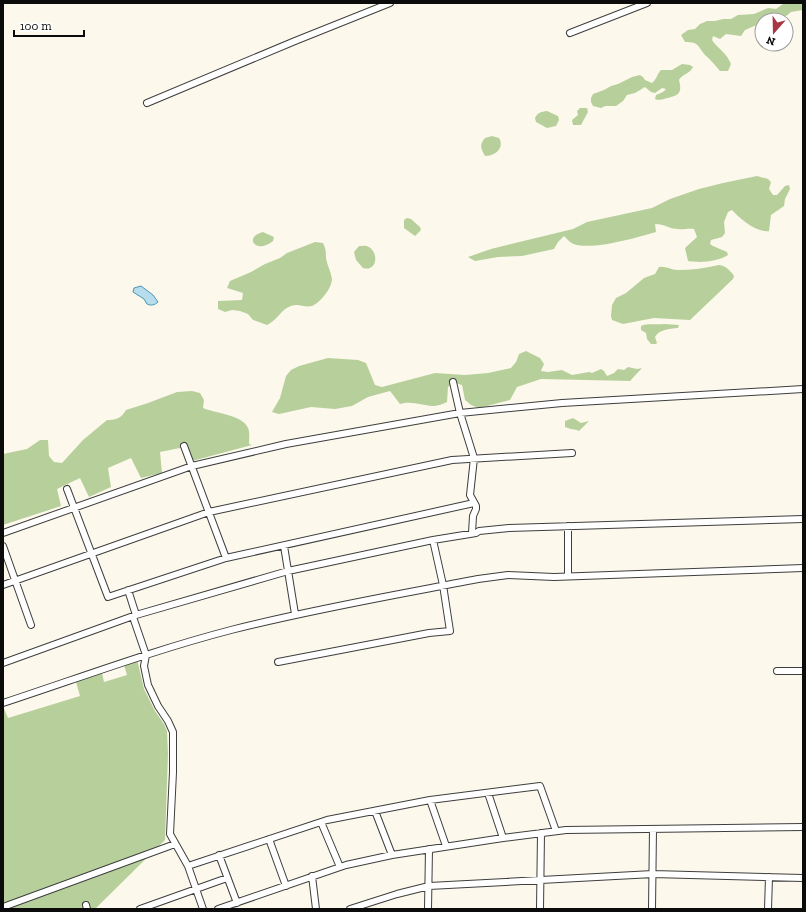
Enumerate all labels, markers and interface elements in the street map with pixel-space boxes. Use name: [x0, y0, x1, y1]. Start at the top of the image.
scale bar: [14, 12, 84, 38]
north arrow: [754, 12, 794, 52]
text: 100 m: [20, 19, 52, 33]
text: N: [764, 33, 777, 48]

